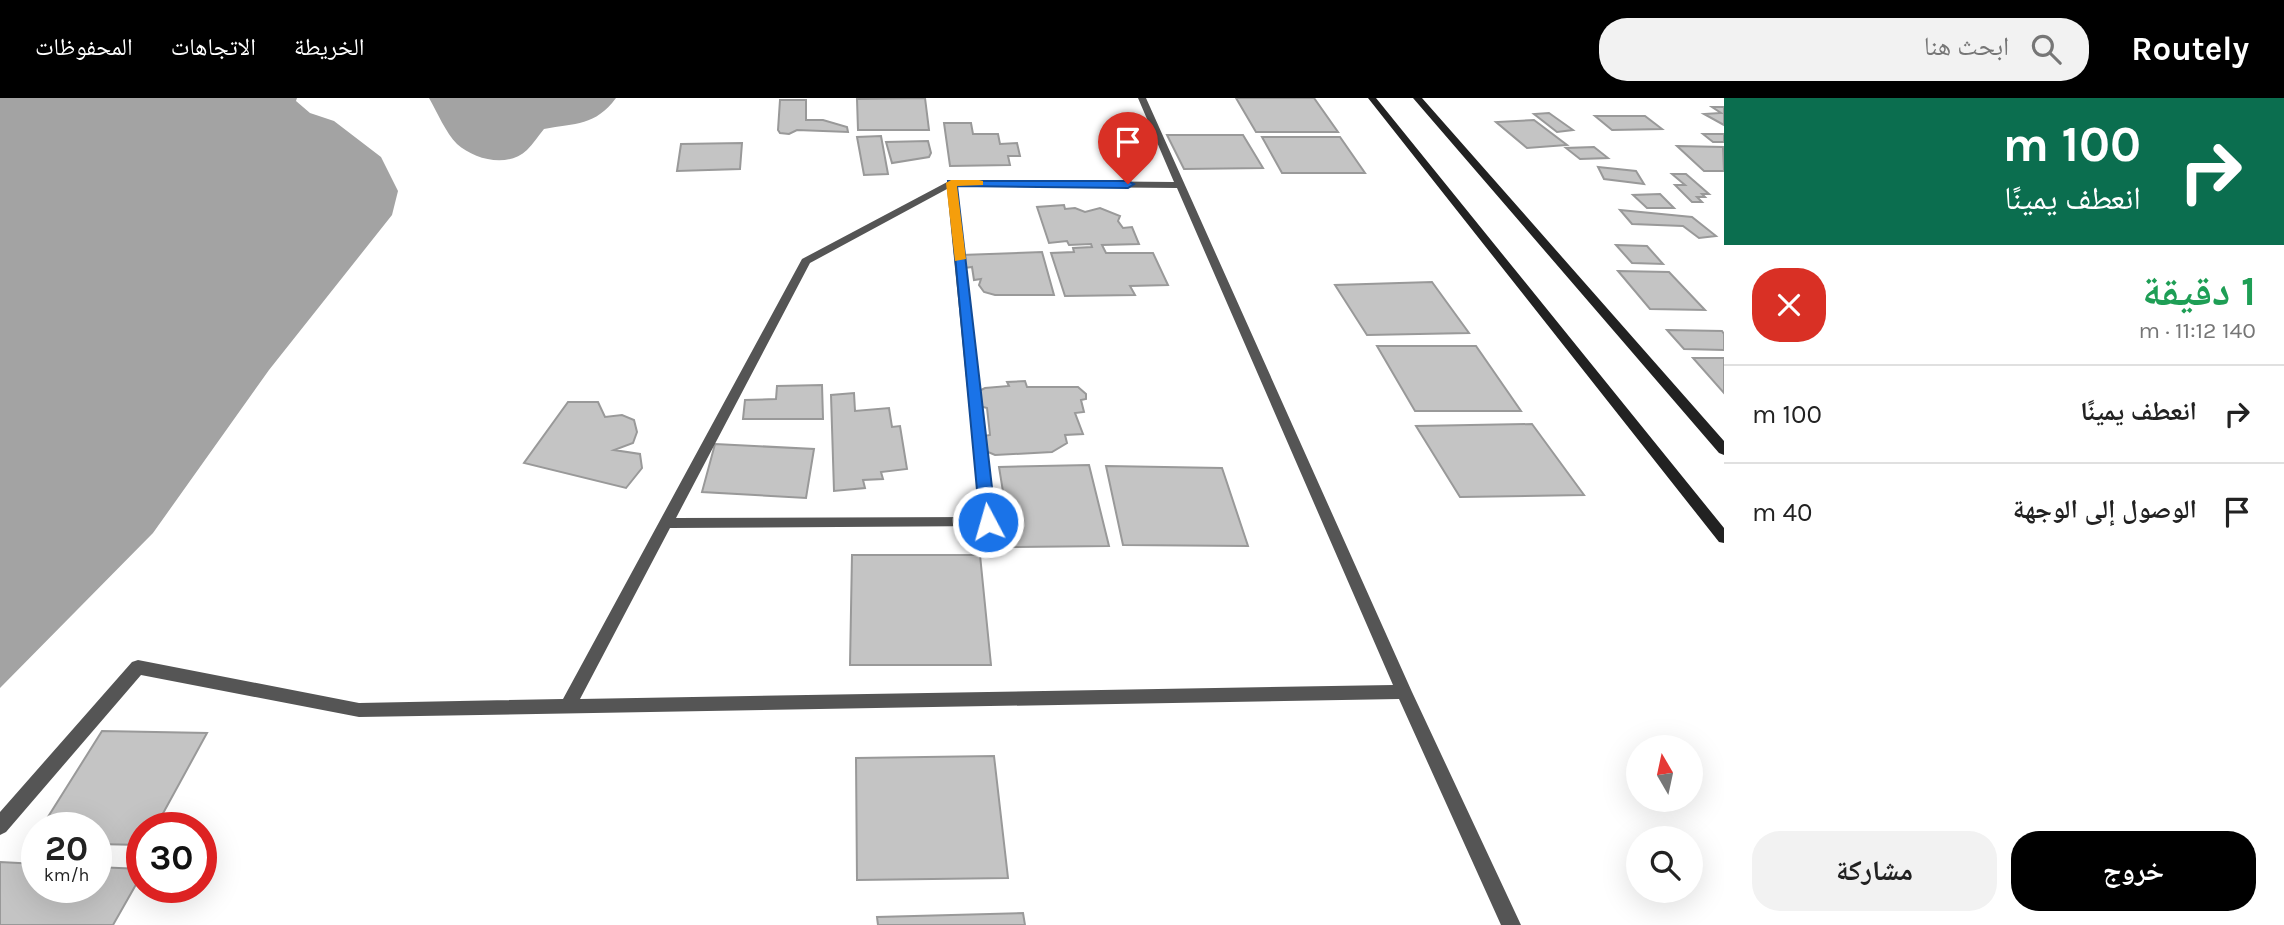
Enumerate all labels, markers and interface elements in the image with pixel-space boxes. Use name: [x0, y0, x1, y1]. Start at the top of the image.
search box: [1599, 18, 2089, 81]
icon: search: [2027, 30, 2065, 68]
text: Routely: [2131, 30, 2249, 68]
text: ابحث هنا: [1924, 31, 2009, 62]
text: المحفوظات: [35, 33, 133, 61]
text: الاتجاهات: [171, 33, 256, 61]
text: الخريطة: [294, 33, 365, 61]
pin: [1098, 112, 1158, 184]
text: 100 m: [2003, 116, 2141, 173]
icon: arrive: [1109, 123, 1147, 161]
icon: right: [2165, 126, 2256, 217]
text: انعطف يمينًا: [2004, 180, 2141, 217]
text: 1 دقيقة: [2142, 266, 2256, 316]
button: close: [1752, 268, 1826, 342]
text: 140 m · 11:12: [2138, 317, 2256, 344]
icon: right: [2218, 395, 2256, 433]
text: انعطف يمينًا: [2080, 396, 2197, 427]
text: 100 m: [1752, 399, 1822, 430]
position arrow: [951, 485, 1025, 559]
icon: arrive: [2218, 493, 2256, 531]
text: الوصول إلى الوجهة: [2013, 494, 2197, 525]
text: 40 m: [1752, 497, 1812, 528]
north arrow: [1626, 735, 1703, 812]
map controls: [1626, 735, 1703, 903]
speed limit sign: 30: [126, 812, 217, 903]
button: search: [1626, 826, 1703, 903]
text: 20: [45, 828, 88, 869]
button: مشاركة: [1752, 831, 1997, 911]
button: خروج: [2011, 831, 2256, 911]
text: km/h: [44, 864, 89, 886]

